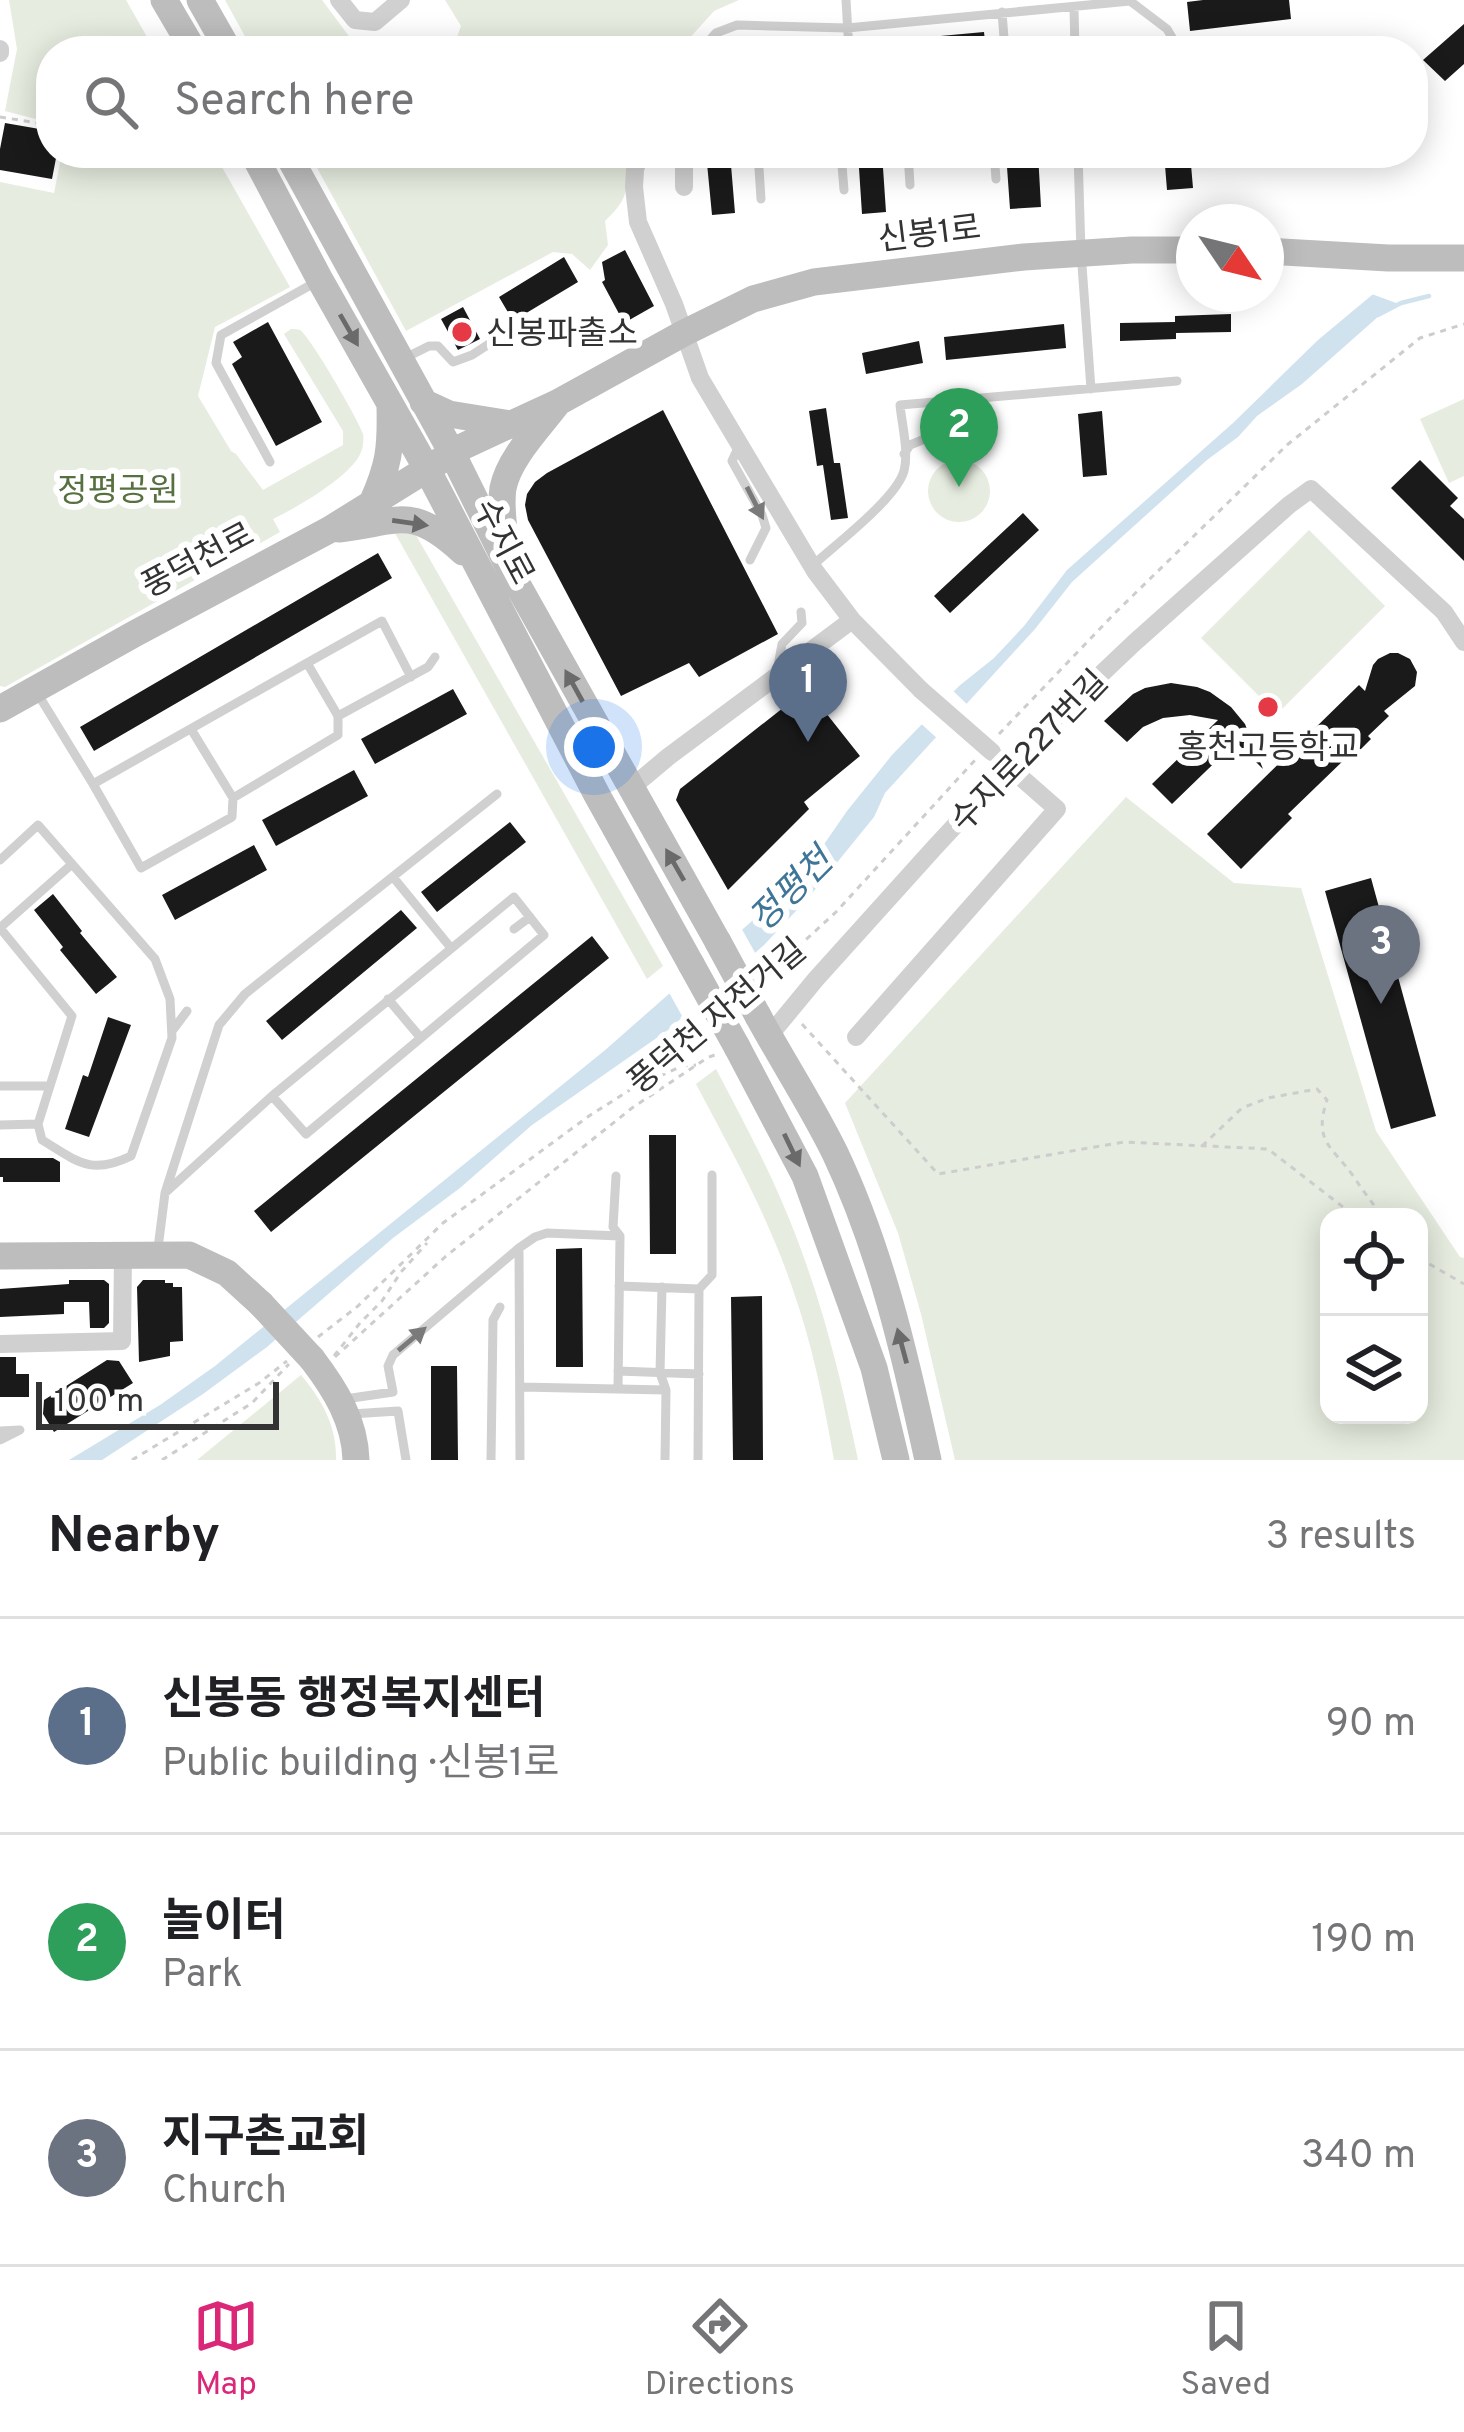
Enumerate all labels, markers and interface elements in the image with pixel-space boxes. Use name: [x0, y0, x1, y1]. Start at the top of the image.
search box: [36, 36, 1428, 168]
icon: search: [78, 69, 144, 135]
text: Search here: [174, 74, 414, 131]
north arrow: [1176, 204, 1284, 312]
street label: 신봉1로: [876, 209, 983, 263]
one-way arrow: [338, 313, 359, 347]
place label: 신봉파출소: [486, 315, 638, 357]
marker: 신봉파출소: [449, 319, 475, 345]
pin: 2: [920, 388, 998, 487]
park label: 정평공원: [57, 472, 179, 514]
one-way arrow: [744, 486, 764, 520]
street label: 수지로: [462, 493, 541, 593]
one-way arrow: [392, 514, 429, 533]
street label: 풍덕천로: [135, 515, 262, 610]
pin: 1: [769, 643, 847, 742]
street label: 수지로227번길: [943, 663, 1119, 843]
one-way arrow: [565, 670, 586, 703]
marker: 홍천고등학교: [1255, 694, 1281, 720]
your location: [564, 717, 624, 777]
place label: 홍천고등학교: [1177, 729, 1359, 771]
water label: 정평천: [741, 838, 847, 943]
one-way arrow: [665, 848, 686, 883]
pin: 3: [1342, 905, 1420, 1004]
street label: 풍덕천 자전거길: [621, 931, 816, 1105]
one-way arrow: [782, 1133, 802, 1168]
map controls: [1320, 1208, 1428, 1424]
button: locate: [1320, 1208, 1428, 1316]
button: layers: [1320, 1316, 1428, 1424]
one-way arrow: [397, 1327, 427, 1353]
one-way arrow: [892, 1327, 911, 1364]
scale bar: [36, 1376, 279, 1429]
text: 100 m: [54, 1382, 144, 1424]
text: Nearby: [48, 1506, 220, 1571]
text: 3 results: [1266, 1514, 1416, 1563]
text: 신봉동 행정복지센터: [162, 1673, 546, 1730]
text: 1: [79, 1701, 95, 1750]
text: 90 m: [1326, 1701, 1416, 1750]
text: Public building · 신봉1로: [162, 1741, 560, 1790]
text: 놀이터: [162, 1895, 286, 1952]
text: 2: [75, 1917, 99, 1966]
text: 190 m: [1311, 1917, 1416, 1966]
text: Park: [162, 1952, 243, 2001]
text: 지구촌교회: [162, 2111, 369, 2168]
text: 3: [75, 2133, 99, 2182]
text: 340 m: [1301, 2133, 1416, 2182]
text: Church: [162, 2168, 287, 2217]
tab: Map: [193, 2293, 259, 2407]
tab: Directions: [645, 2293, 795, 2407]
tab: Saved: [1180, 2293, 1271, 2407]

